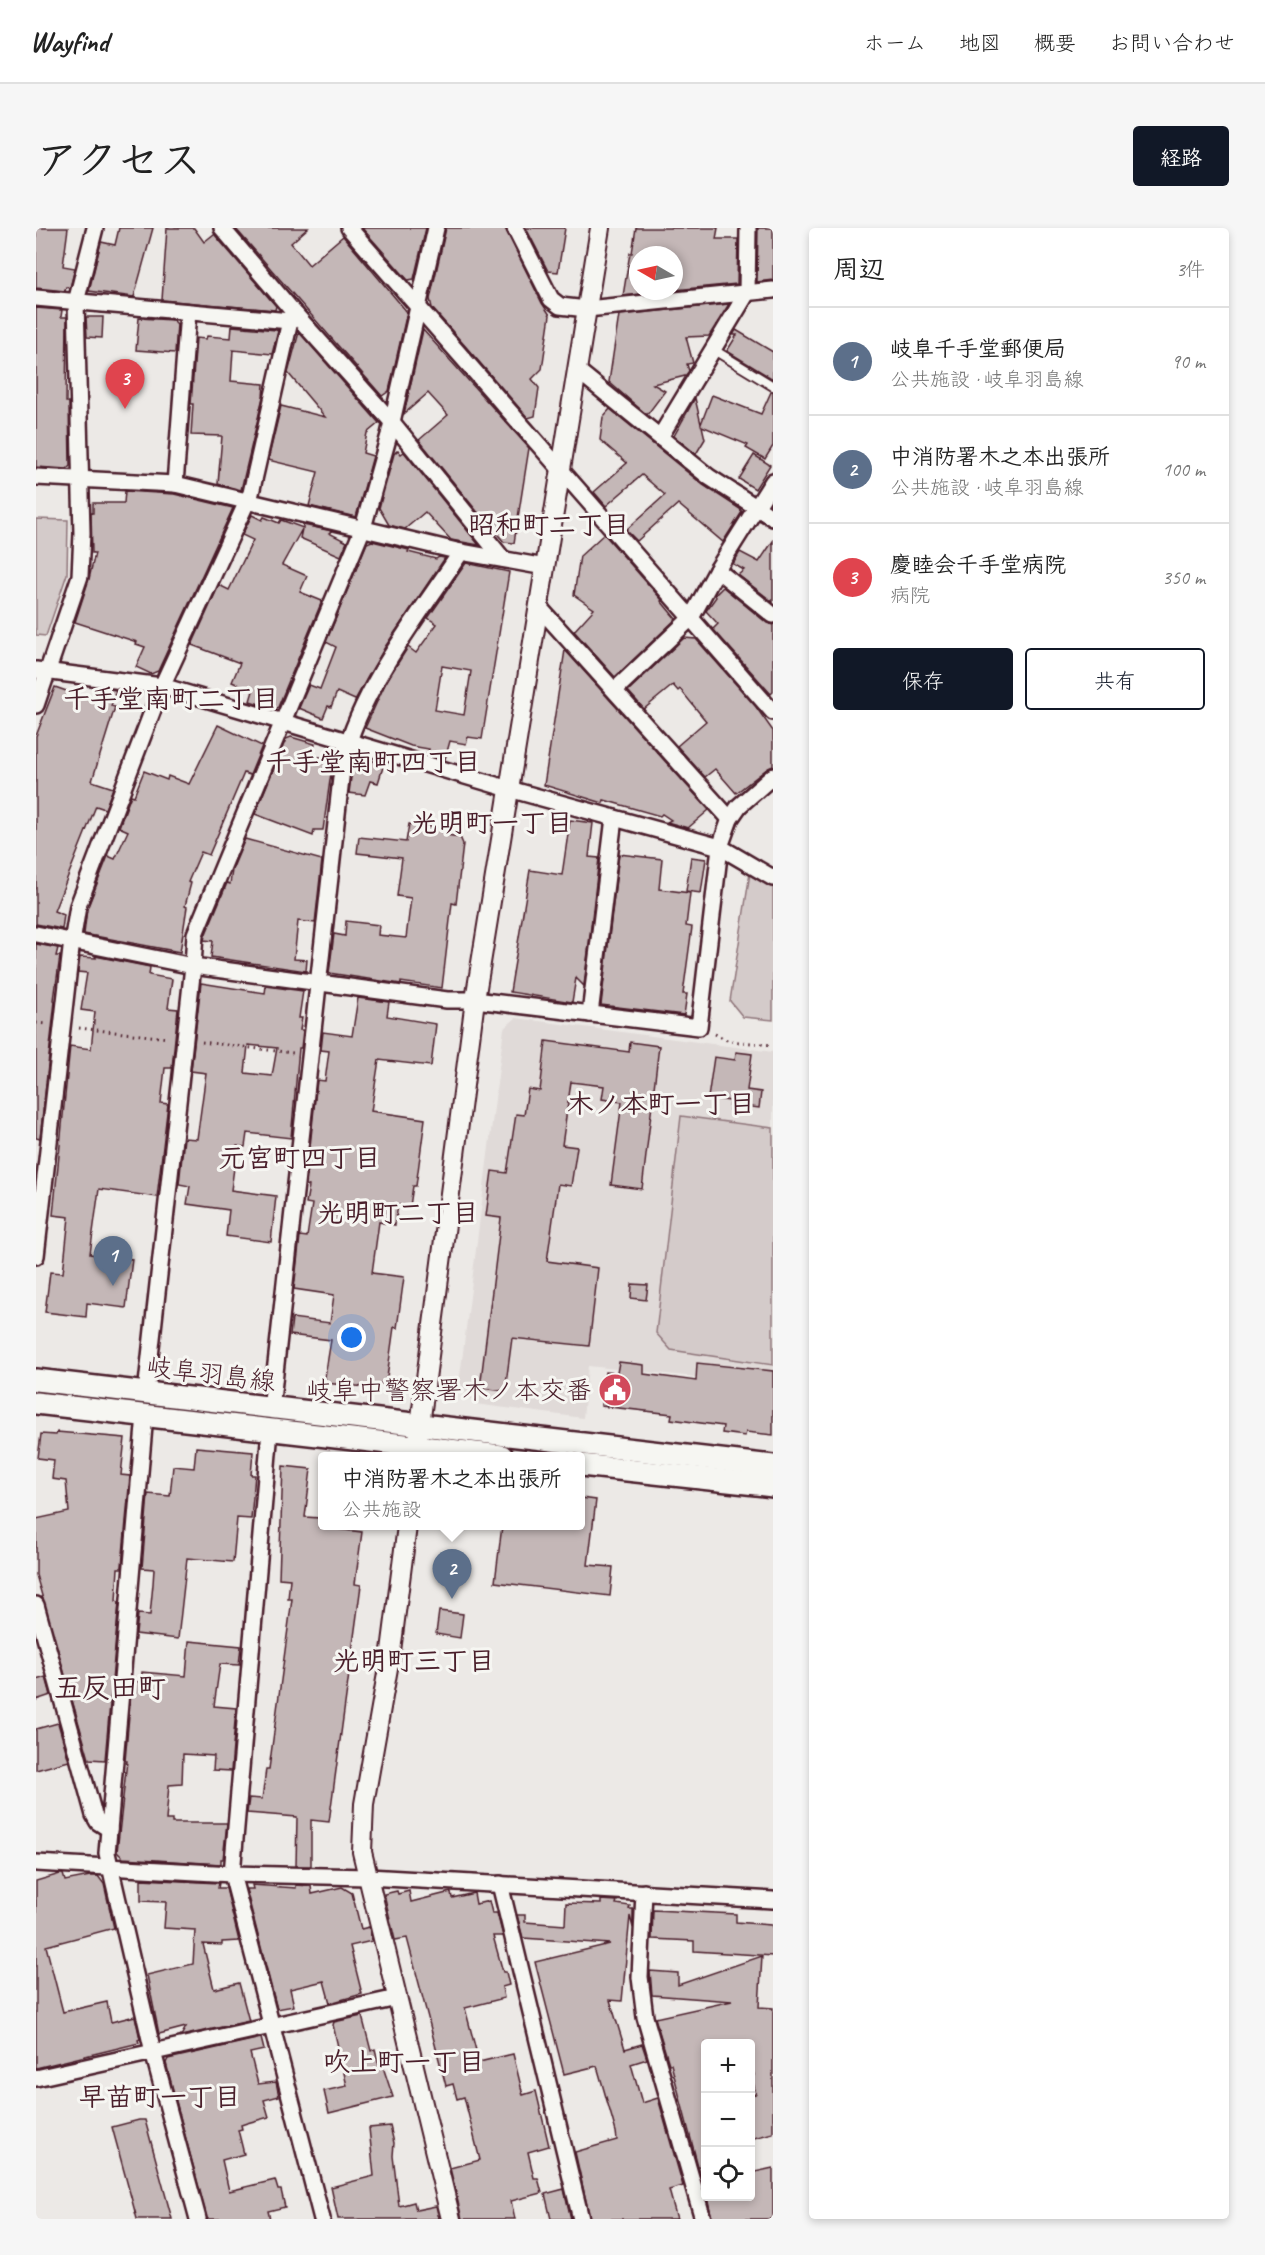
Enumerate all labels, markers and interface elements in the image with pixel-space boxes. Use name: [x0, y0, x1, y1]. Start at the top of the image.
text: Wayfind: [30, 24, 109, 59]
text: ホーム: [864, 30, 926, 56]
text: 地図: [959, 30, 1001, 56]
text: 概要: [1034, 30, 1076, 56]
text: お問い合わせ: [1109, 30, 1235, 56]
button: 経路: [1133, 126, 1229, 186]
text: アクセス: [36, 134, 201, 187]
north arrow: [629, 246, 683, 300]
text: 周辺: [833, 253, 885, 286]
text: 3件: [1176, 257, 1205, 282]
text: 岐阜千手堂郵便局: [890, 335, 1066, 363]
text: 1: [848, 349, 857, 374]
text: 90 m: [1171, 349, 1205, 374]
pin: 3: [106, 360, 145, 409]
text: 公共施設 · 岐阜羽島線: [890, 367, 1083, 392]
text: 中消防署木之本出張所: [890, 443, 1110, 471]
text: 2: [848, 457, 857, 482]
text: 100 m: [1162, 457, 1205, 482]
text: 公共施設 · 岐阜羽島線: [890, 475, 1083, 500]
district label: 昭和町二丁目: [468, 508, 630, 542]
text: 慶睦会千手堂病院: [890, 551, 1066, 579]
text: 3: [848, 565, 857, 590]
text: 350 m: [1162, 565, 1205, 590]
text: 病院: [890, 583, 930, 608]
button: 保存: [833, 648, 1013, 710]
button: 共有: [1025, 648, 1205, 710]
district label: 千手堂南町二丁目: [63, 682, 279, 716]
district label: 千手堂南町四丁目: [265, 745, 481, 779]
district label: 光明町一丁目: [411, 806, 573, 840]
district label: 木ノ本町一丁目: [567, 1087, 756, 1121]
district label: 元宮町四丁目: [219, 1141, 381, 1175]
district label: 光明町二丁目: [317, 1196, 479, 1230]
pin: 1: [94, 1236, 133, 1286]
your location: [337, 1323, 366, 1352]
street label: 岐阜羽島線: [144, 1350, 278, 1398]
public building icon: 岐阜中警察署木ノ本交番: [597, 1372, 633, 1408]
place label: 岐阜中警察署木ノ本交番: [306, 1374, 592, 1407]
popup: [318, 1452, 585, 1530]
text: 中消防署木之本出張所: [341, 1465, 562, 1493]
text: 公共施設: [341, 1497, 421, 1522]
pin: 2: [432, 1550, 472, 1599]
district label: 光明町三丁目: [333, 1644, 495, 1678]
district label: 五反田町: [54, 1670, 166, 1705]
map controls: [701, 2039, 755, 2201]
button: +: [701, 2039, 755, 2093]
district label: 吹上町一丁目: [323, 2045, 485, 2079]
district label: 早苗町一丁目: [79, 2080, 241, 2114]
button: −: [701, 2093, 755, 2147]
button: locate: [701, 2147, 755, 2201]

